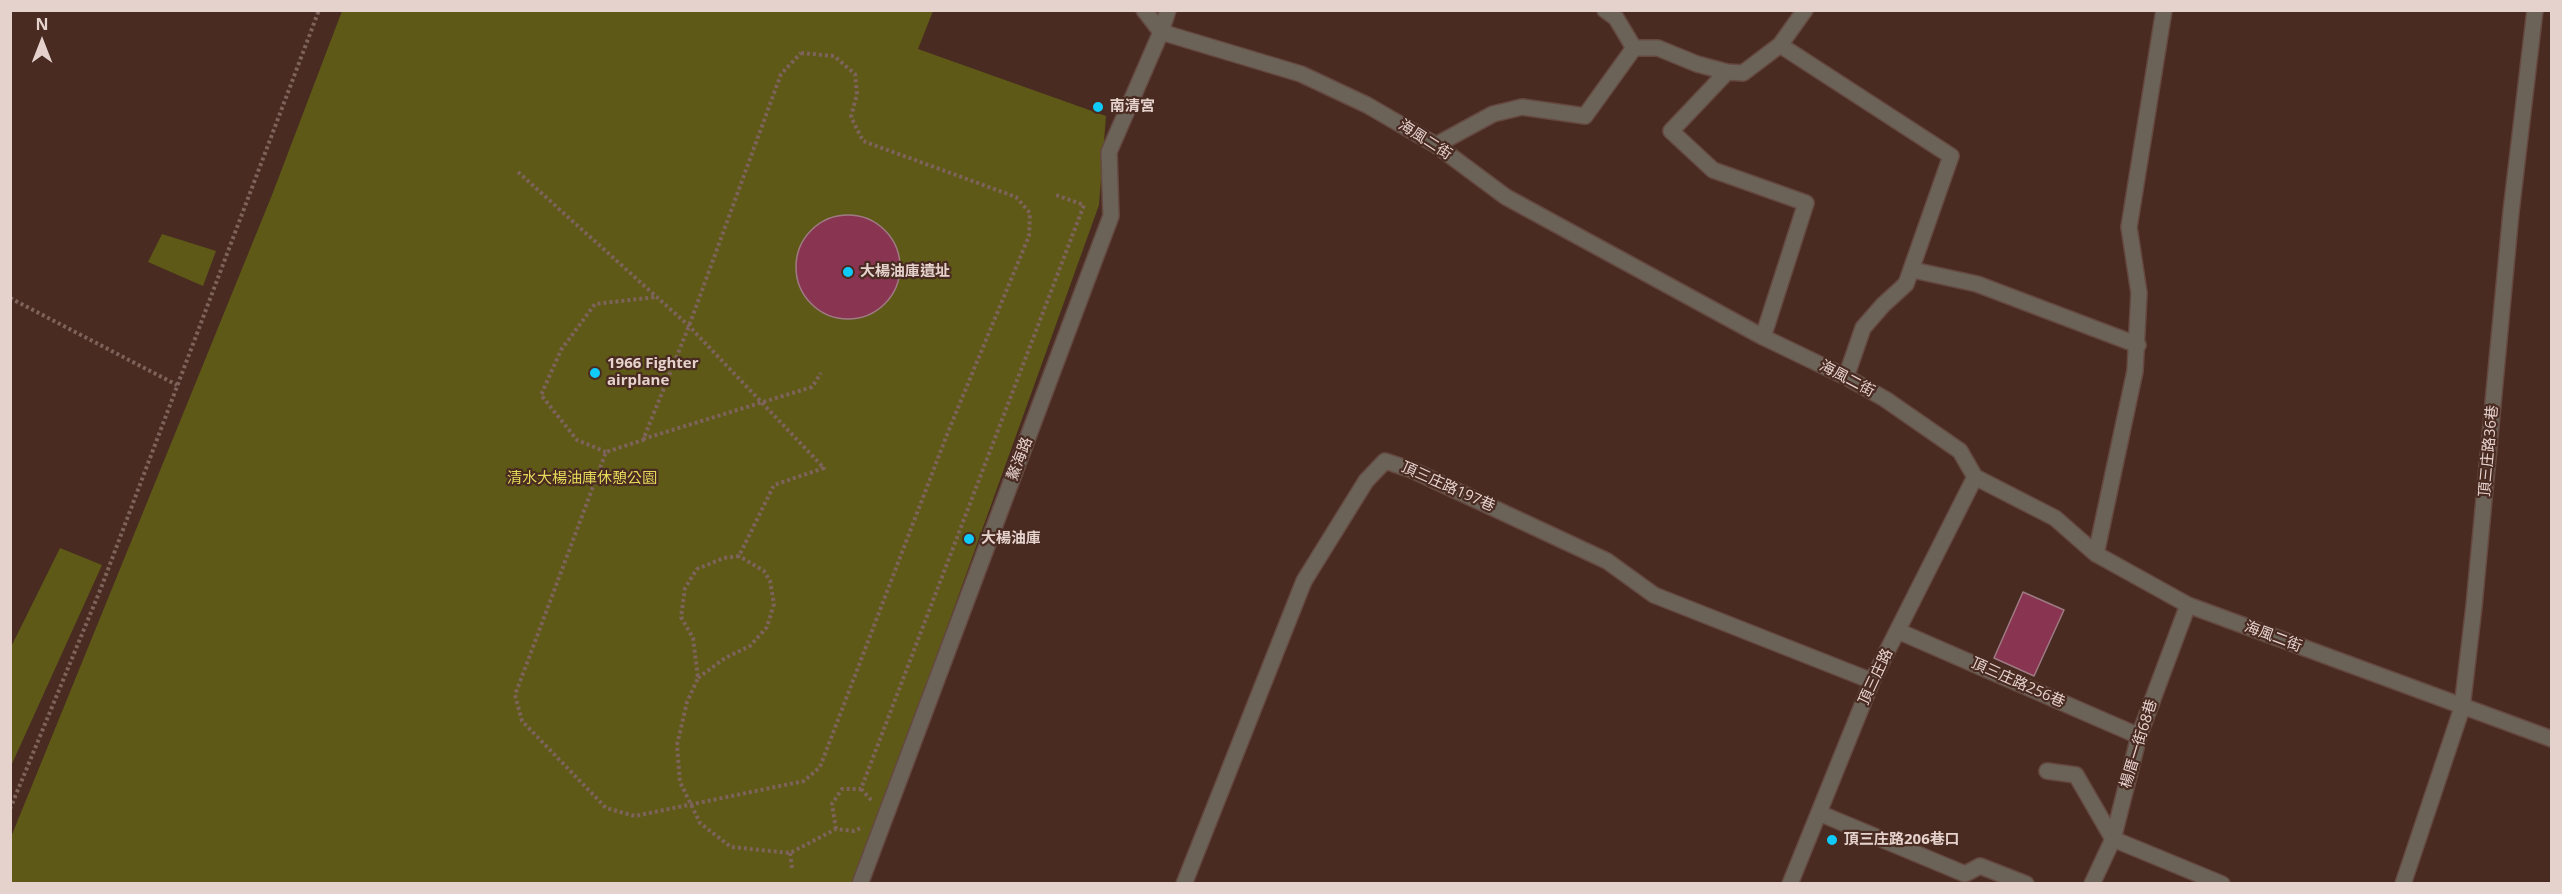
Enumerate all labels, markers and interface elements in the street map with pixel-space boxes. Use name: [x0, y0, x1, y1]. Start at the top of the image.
north arrow: [12, 12, 72, 72]
text: N: [35, 13, 49, 35]
place label: 南清宮: [1110, 98, 1155, 116]
marker: 南清宮: [1091, 100, 1105, 114]
street label: 海風二街: [1395, 116, 1455, 164]
place label: 大楊油庫遺址: [860, 263, 950, 281]
marker: 大楊油庫遺址: [841, 265, 855, 279]
place label: 1966 Fighter airplane: [607, 355, 699, 390]
street label: 海風二街: [1816, 357, 1878, 401]
marker: 1966 Fighter airplane: [588, 366, 602, 380]
street label: 頂三庄路36巷: [2476, 404, 2502, 498]
street label: 鰲海路: [1004, 435, 1036, 483]
street label: 頂三庄路197巷: [1398, 458, 1498, 516]
park label: 清水大楊油庫休憩公園: [507, 470, 657, 488]
place label: 大楊油庫: [981, 530, 1041, 548]
marker: 大楊油庫: [962, 532, 976, 546]
street label: 海風二街: [2242, 618, 2304, 656]
street label: 頂三庄路: [1855, 646, 1897, 708]
street label: 頂三庄路256巷: [1968, 654, 2068, 712]
street label: 楊厝一街68巷: [2117, 697, 2161, 791]
place label: 頂三庄路206巷口: [1844, 831, 1960, 849]
marker: 頂三庄路206巷口: [1825, 833, 1839, 847]

